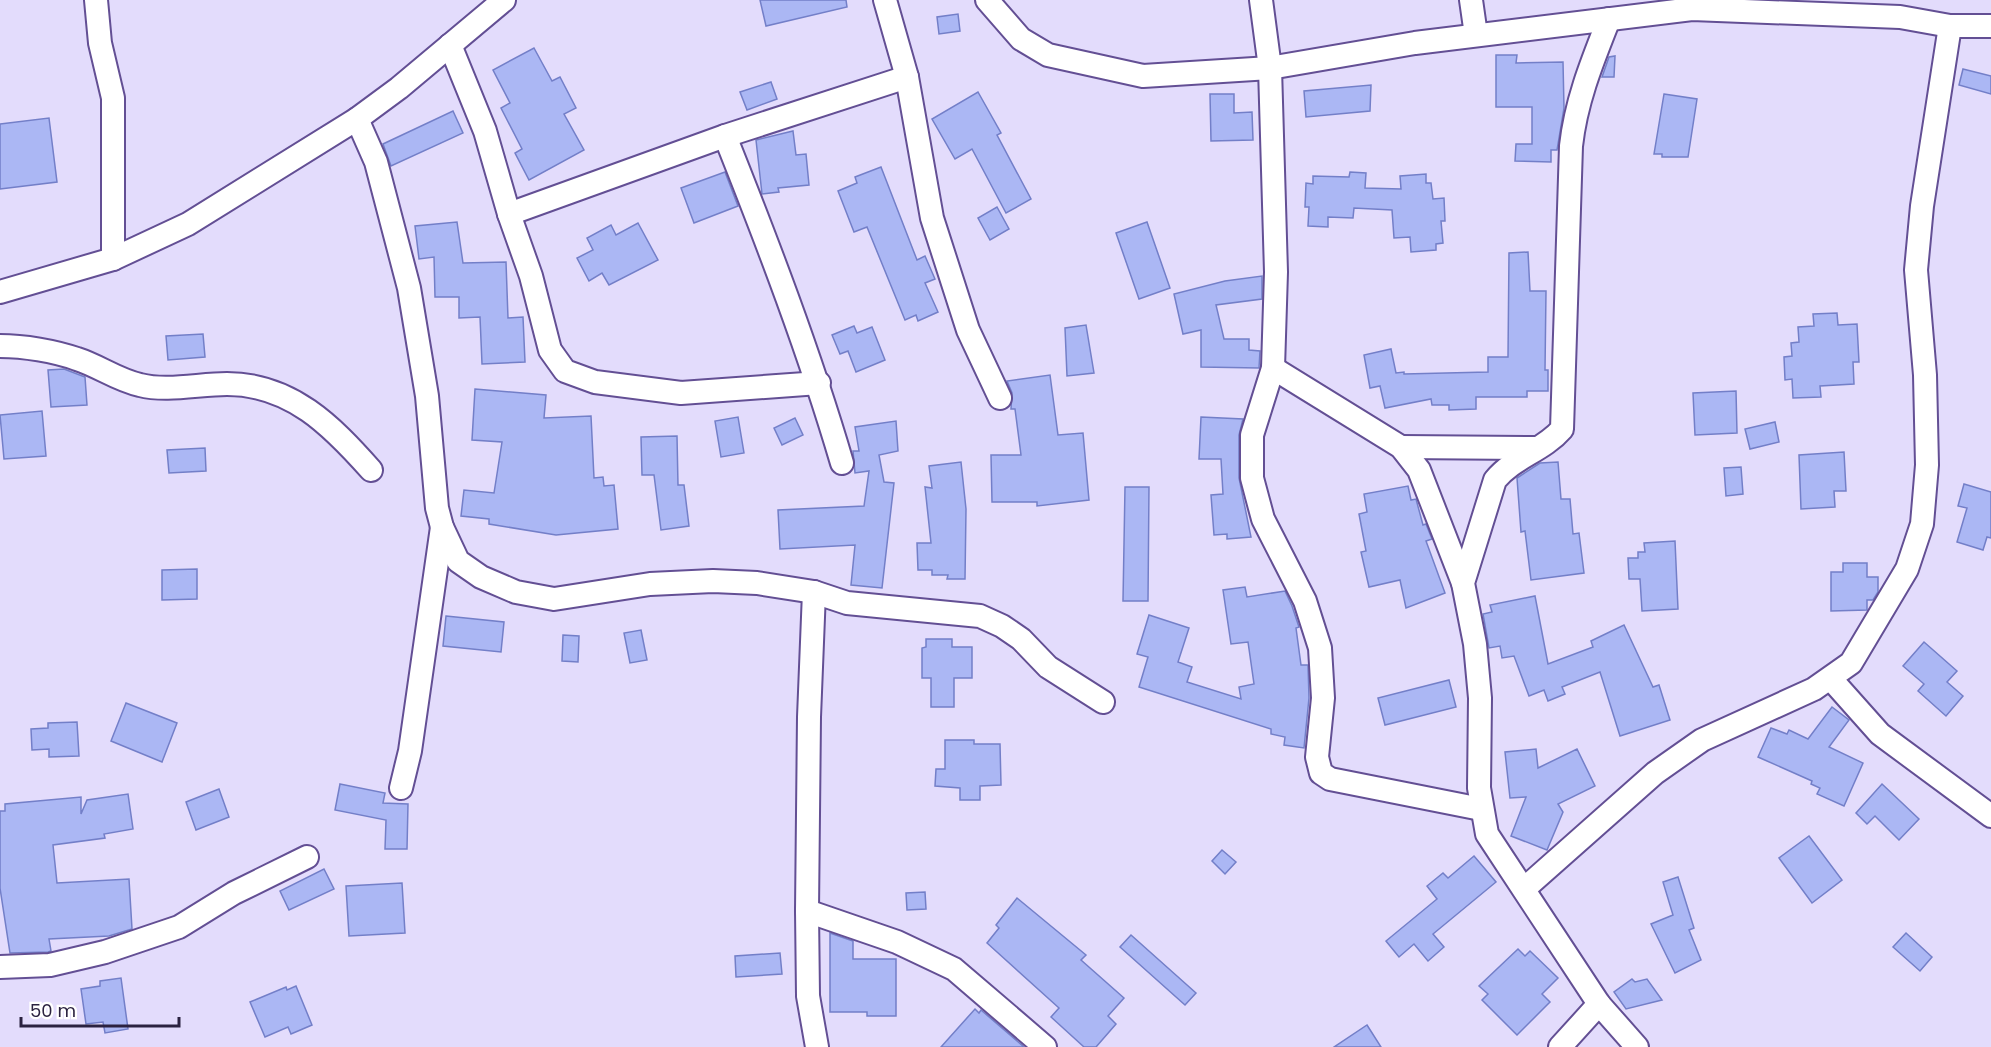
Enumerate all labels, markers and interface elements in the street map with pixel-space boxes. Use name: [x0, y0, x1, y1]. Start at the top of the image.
scale bar: [21, 990, 178, 1028]
text: 50 m: [30, 998, 76, 1023]

